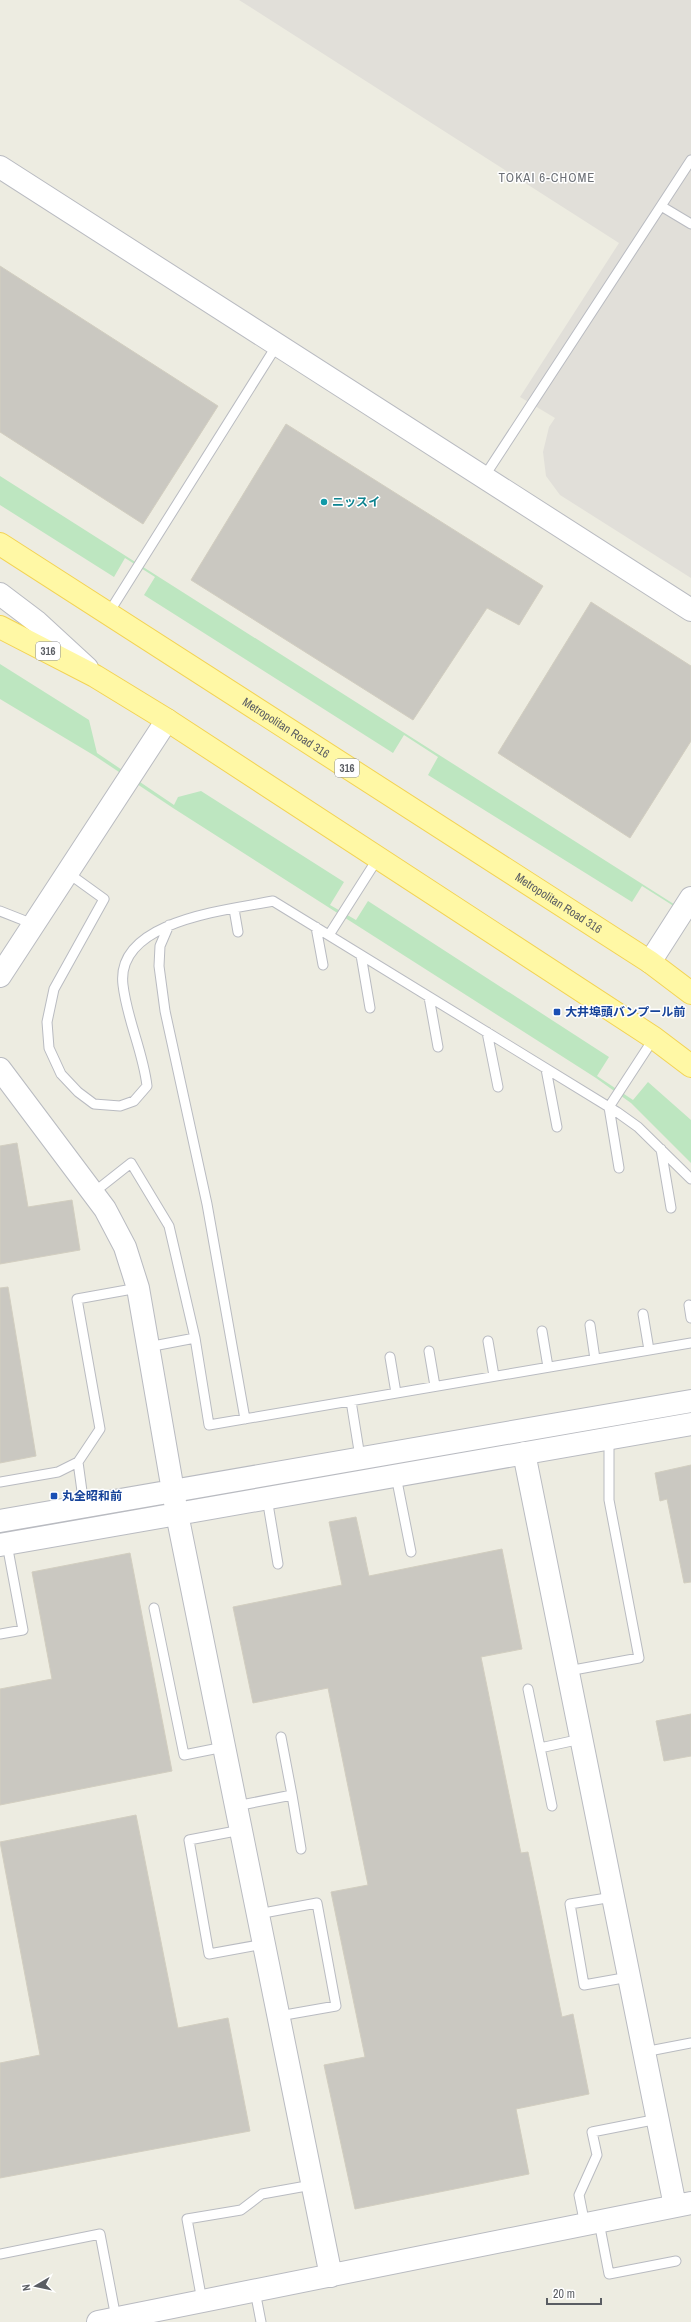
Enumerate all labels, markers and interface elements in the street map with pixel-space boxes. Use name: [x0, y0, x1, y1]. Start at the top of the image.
district label: TOKAI 6-CHOME: [499, 169, 595, 186]
place label: ニッスイ: [332, 494, 380, 510]
marker: ニッスイ: [319, 497, 329, 507]
road number: 316: [36, 642, 60, 660]
street label: Metropolitan Road 316: [239, 694, 332, 762]
road number: 316: [335, 759, 359, 777]
street label: Metropolitan Road 316: [512, 869, 605, 937]
place label: 大井埠頭バンプール前: [565, 1004, 685, 1020]
marker: 大井埠頭バンプール前: [552, 1007, 562, 1017]
place label: 丸全昭和前: [62, 1488, 122, 1504]
marker: 丸全昭和前: [49, 1491, 59, 1501]
north arrow: [16, 2266, 56, 2306]
scale bar: [547, 2280, 601, 2306]
text: N: [19, 2283, 34, 2292]
text: 20 m: [553, 2286, 575, 2302]

